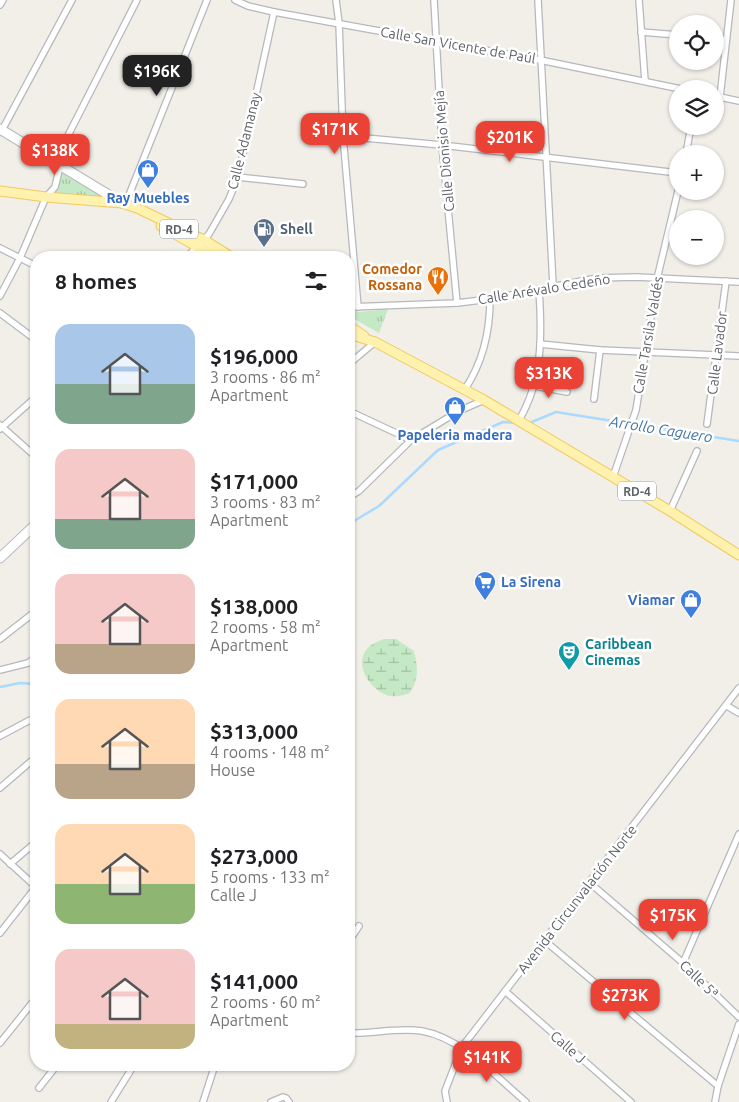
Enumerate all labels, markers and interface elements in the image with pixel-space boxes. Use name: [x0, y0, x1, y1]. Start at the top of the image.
map controls: [669, 15, 724, 265]
button: locate: [669, 15, 724, 70]
street label: Calle San Vicente de Paúl: [379, 23, 537, 67]
pin: $196K: [122, 54, 192, 97]
text: $196K: [134, 62, 180, 80]
button: layers: [669, 80, 724, 135]
street label: Calle Adamanay: [224, 90, 264, 191]
street label: Calle Dionisio Mejía: [431, 90, 457, 212]
pin: $171K: [300, 112, 370, 155]
text: $171K: [312, 120, 358, 138]
pin: $201K: [475, 120, 545, 163]
text: $201K: [487, 128, 533, 146]
pin: $138K: [20, 134, 90, 176]
text: $138K: [32, 141, 78, 159]
button: +: [669, 145, 724, 200]
shop icon: Ray Muebles: [136, 158, 160, 189]
place label: Ray Muebles: [106, 190, 190, 206]
button: −: [669, 210, 724, 265]
fuel station icon: Shell: [252, 217, 276, 248]
road number: RD-4: [160, 220, 198, 238]
place label: Shell: [280, 221, 313, 237]
place label: Comedor Rossana: [362, 261, 422, 293]
restaurant icon: Comedor Rossana: [426, 265, 450, 296]
icon: filters: [302, 267, 330, 295]
text: 8 homes: [55, 269, 137, 293]
street label: Calle Arévalo Cedeño: [477, 271, 611, 307]
street label: Calle Tarsila Valdés: [630, 275, 666, 395]
street label: Calle Lavador: [704, 310, 730, 396]
icon: home: [95, 344, 155, 404]
text: $196,000: [210, 344, 298, 368]
pin: $313K: [514, 356, 584, 399]
text: $313K: [526, 364, 572, 382]
text: 3 rooms · 86 m²: [210, 368, 321, 386]
text: Apartment: [210, 386, 288, 404]
shop icon: Papeleria madera: [443, 395, 467, 426]
water label: Arrollo Caguero: [607, 412, 714, 446]
place label: Papeleria madera: [398, 427, 512, 443]
icon: home: [95, 469, 155, 529]
text: $171,000: [210, 469, 298, 493]
road number: RD-4: [618, 482, 656, 501]
text: 3 rooms · 83 m²: [210, 493, 321, 511]
text: Apartment: [210, 511, 288, 529]
supermarket icon: La Sirena: [473, 570, 497, 601]
place label: La Sirena: [501, 574, 561, 590]
shop icon: Viamar: [679, 588, 703, 619]
place label: Viamar: [628, 592, 675, 608]
icon: home: [95, 594, 155, 654]
text: $138,000: [210, 594, 298, 618]
text: 2 rooms · 58 m²: [210, 618, 321, 636]
text: Apartment: [210, 636, 288, 654]
place label: Caribbean Cinemas: [585, 636, 652, 668]
theatre icon: Caribbean Cinemas: [557, 640, 581, 671]
icon: home: [95, 719, 155, 779]
text: $313,000: [210, 719, 298, 743]
text: 4 rooms · 148 m²: [210, 743, 330, 761]
text: House: [210, 761, 255, 779]
street label: Avenida Circunvalación Norte: [514, 822, 640, 976]
icon: home: [95, 844, 155, 904]
text: $273,000: [210, 844, 298, 868]
text: 5 rooms · 133 m²: [210, 868, 330, 886]
text: Calle J: [210, 886, 257, 904]
pin: $175K: [638, 898, 708, 941]
text: $175K: [650, 906, 696, 924]
street label: Calle 5ª: [676, 957, 722, 1001]
icon: home: [95, 969, 155, 1029]
text: $141,000: [210, 969, 298, 993]
pin: $273K: [590, 978, 660, 1021]
text: $273K: [602, 986, 648, 1004]
text: 2 rooms · 60 m²: [210, 993, 321, 1011]
text: Apartment: [210, 1011, 288, 1029]
street label: Calle J: [547, 1028, 589, 1066]
pin: $141K: [452, 1040, 522, 1083]
text: $141K: [464, 1048, 510, 1066]

